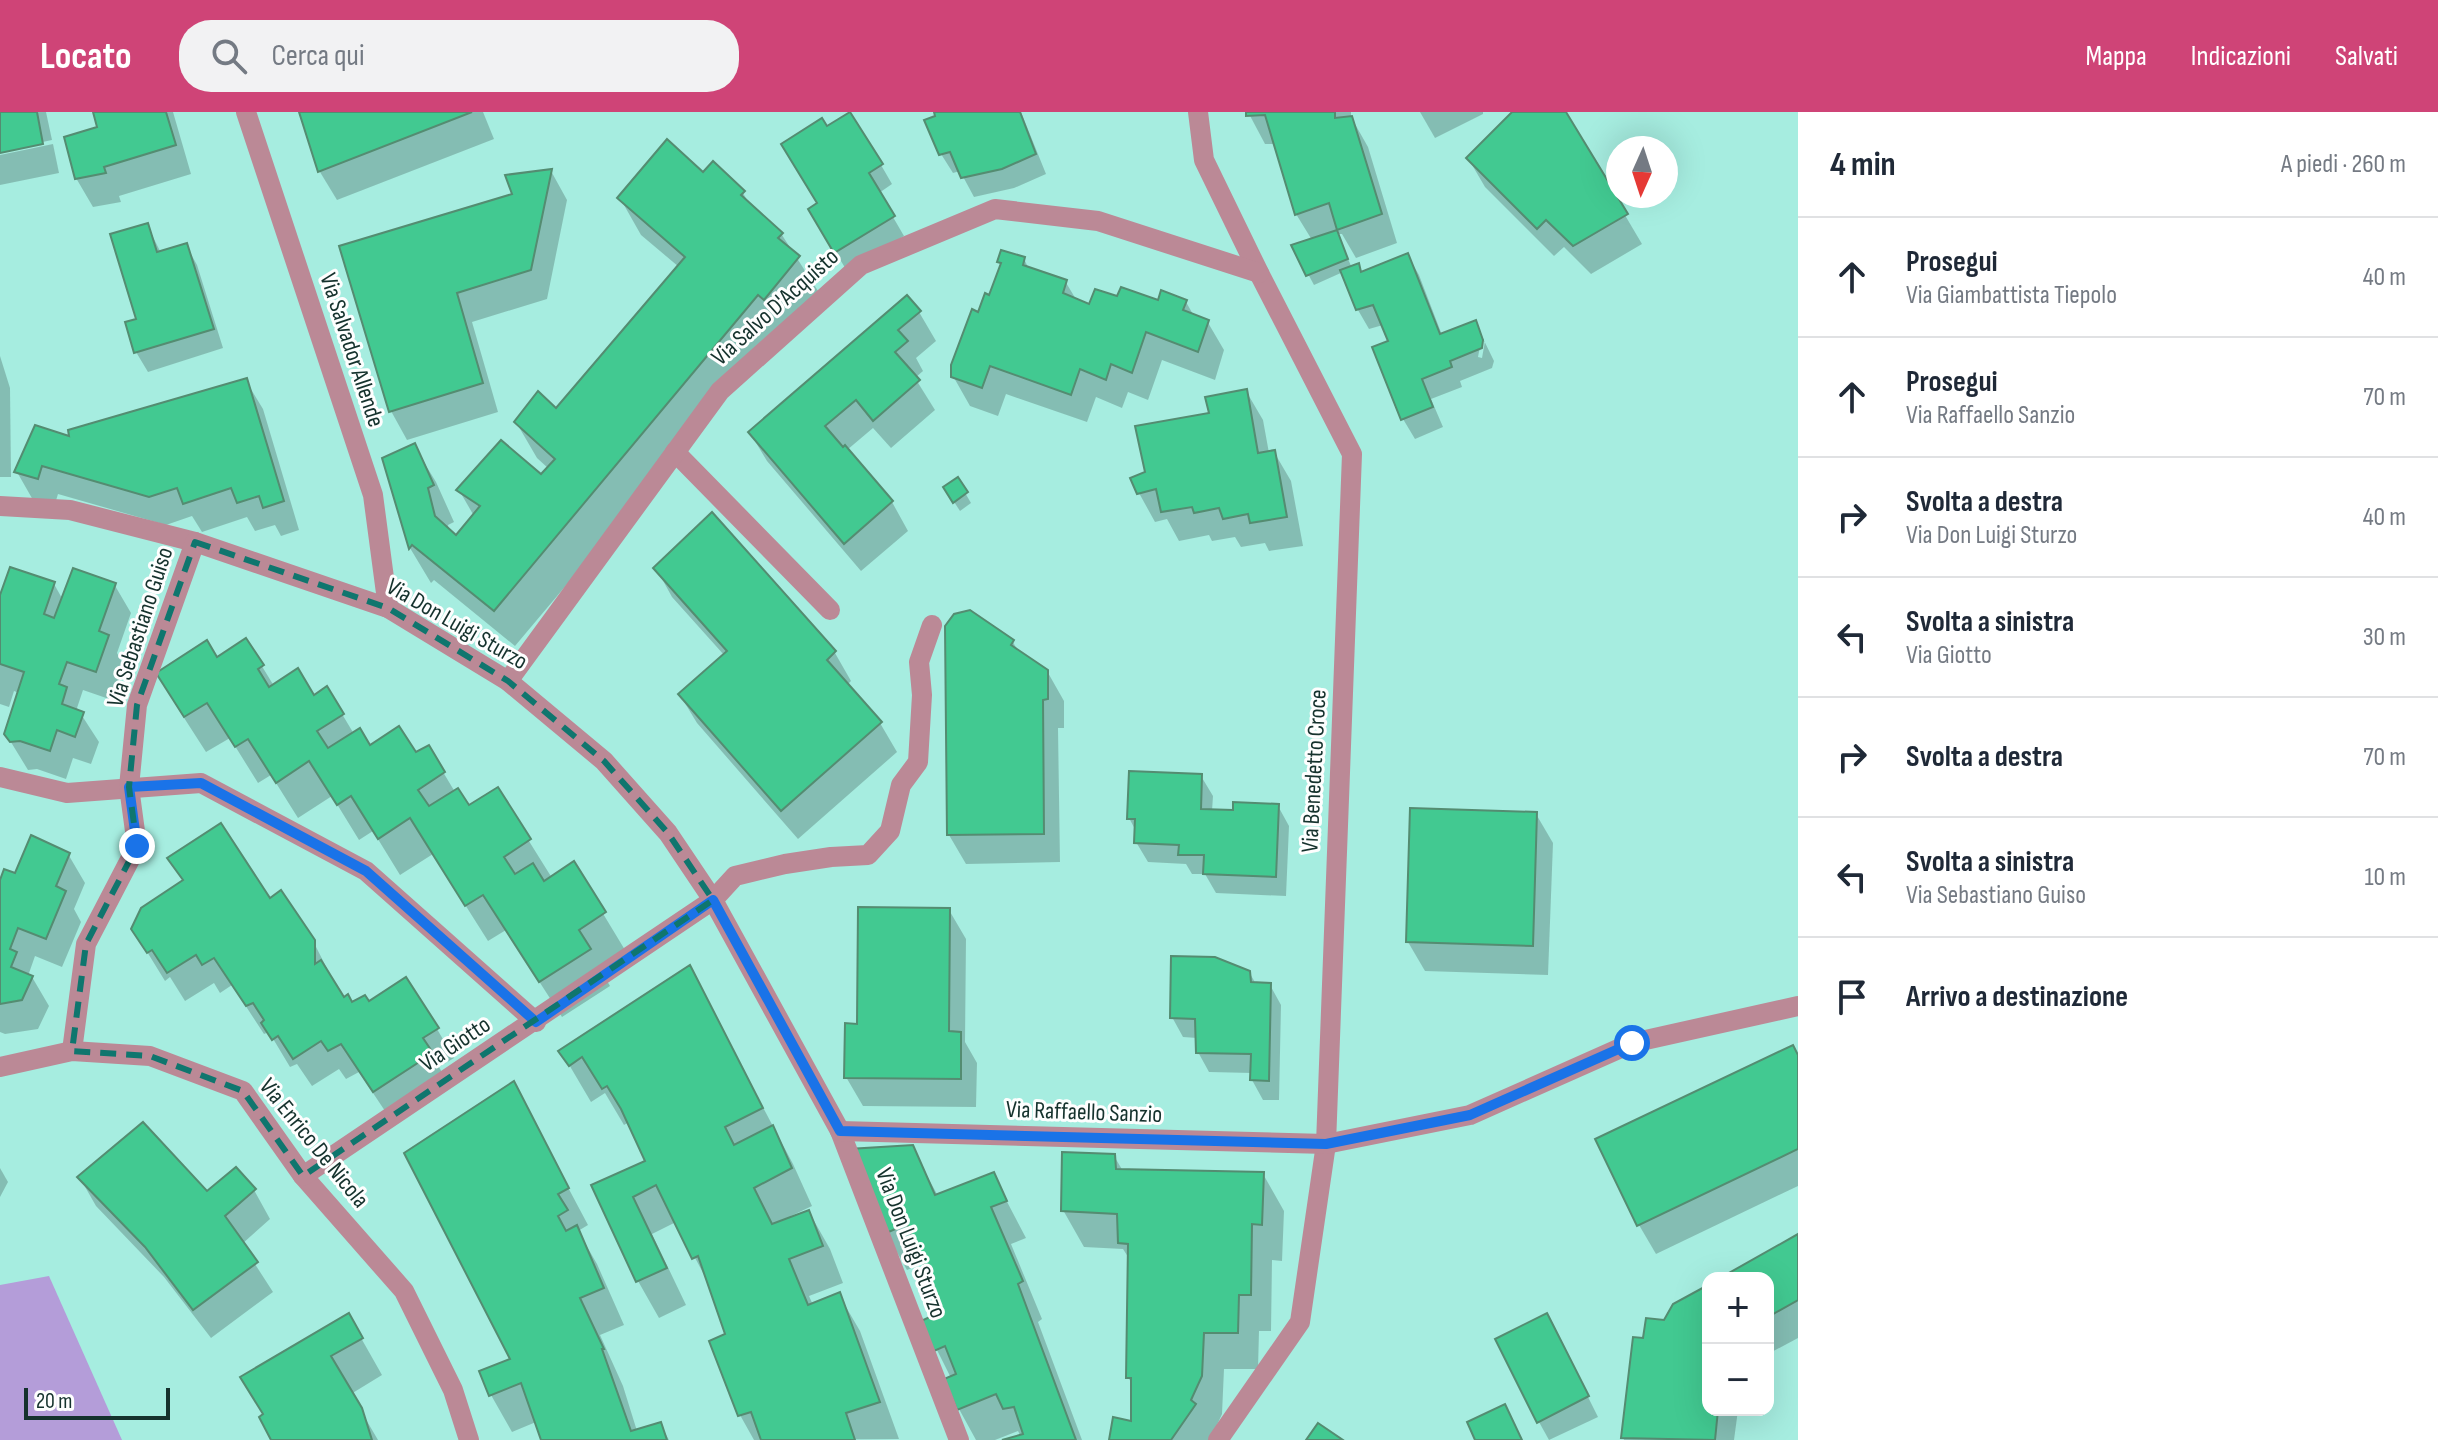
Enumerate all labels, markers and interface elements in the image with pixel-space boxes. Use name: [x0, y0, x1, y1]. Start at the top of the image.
search box: [179, 20, 739, 92]
text: Locato: [40, 34, 131, 79]
icon: search: [207, 34, 251, 78]
text: Cerca qui: [271, 38, 364, 74]
text: Mappa: [2086, 40, 2147, 73]
text: Indicazioni: [2191, 40, 2291, 73]
text: Salvati: [2335, 40, 2398, 73]
north arrow: [1606, 136, 1678, 208]
text: 4 min: [1830, 144, 1896, 185]
text: A piedi · 260 m: [2281, 149, 2406, 180]
street label: Via Salvo D'Acquisto: [705, 242, 845, 372]
text: Prosegui: [1906, 244, 1998, 280]
icon: ahead: [1830, 255, 1874, 299]
text: 40 m: [2363, 262, 2406, 293]
street label: Via Salvador Allende: [313, 269, 391, 431]
text: Via Giambattista Tiepolo: [1906, 280, 2117, 311]
text: Prosegui: [1906, 364, 1998, 400]
icon: ahead: [1830, 375, 1874, 419]
text: 70 m: [2363, 382, 2406, 413]
text: Via Raffaello Sanzio: [1906, 400, 2075, 431]
text: Svolta a destra: [1906, 484, 2063, 520]
icon: right: [1830, 495, 1874, 539]
text: 40 m: [2363, 502, 2406, 533]
text: Via Don Luigi Sturzo: [1906, 520, 2077, 551]
street label: Via Sebastiano Guiso: [101, 543, 179, 711]
street label: Via Don Luigi Sturzo: [381, 572, 533, 676]
text: Svolta a sinistra: [1906, 604, 2074, 640]
icon: left: [1830, 615, 1874, 659]
text: 30 m: [2363, 622, 2406, 653]
text: Via Giotto: [1906, 640, 1992, 671]
street label: Via Benedetto Croce: [1295, 689, 1333, 853]
icon: right: [1830, 735, 1874, 779]
text: Svolta a destra: [1906, 739, 2063, 775]
text: 70 m: [2363, 742, 2406, 773]
route end: [119, 828, 155, 864]
text: Svolta a sinistra: [1906, 844, 2074, 880]
icon: left: [1830, 855, 1874, 899]
text: 10 m: [2364, 862, 2406, 893]
text: Via Sebastiano Guiso: [1906, 880, 2086, 911]
icon: arrive: [1830, 975, 1874, 1019]
text: Arrivo a destinazione: [1906, 979, 2128, 1015]
street label: Via Giotto: [414, 1010, 496, 1078]
route start: [1614, 1025, 1650, 1061]
street label: Via Enrico De Nicola: [253, 1072, 375, 1214]
street label: Via Raffaello Sanzio: [1005, 1095, 1163, 1129]
street label: Via Don Luigi Sturzo: [869, 1164, 953, 1322]
map controls: [1702, 1272, 1774, 1416]
button: +: [1702, 1272, 1774, 1344]
button: −: [1702, 1344, 1774, 1416]
scale bar: [24, 1384, 170, 1420]
text: 20 m: [36, 1388, 73, 1415]

